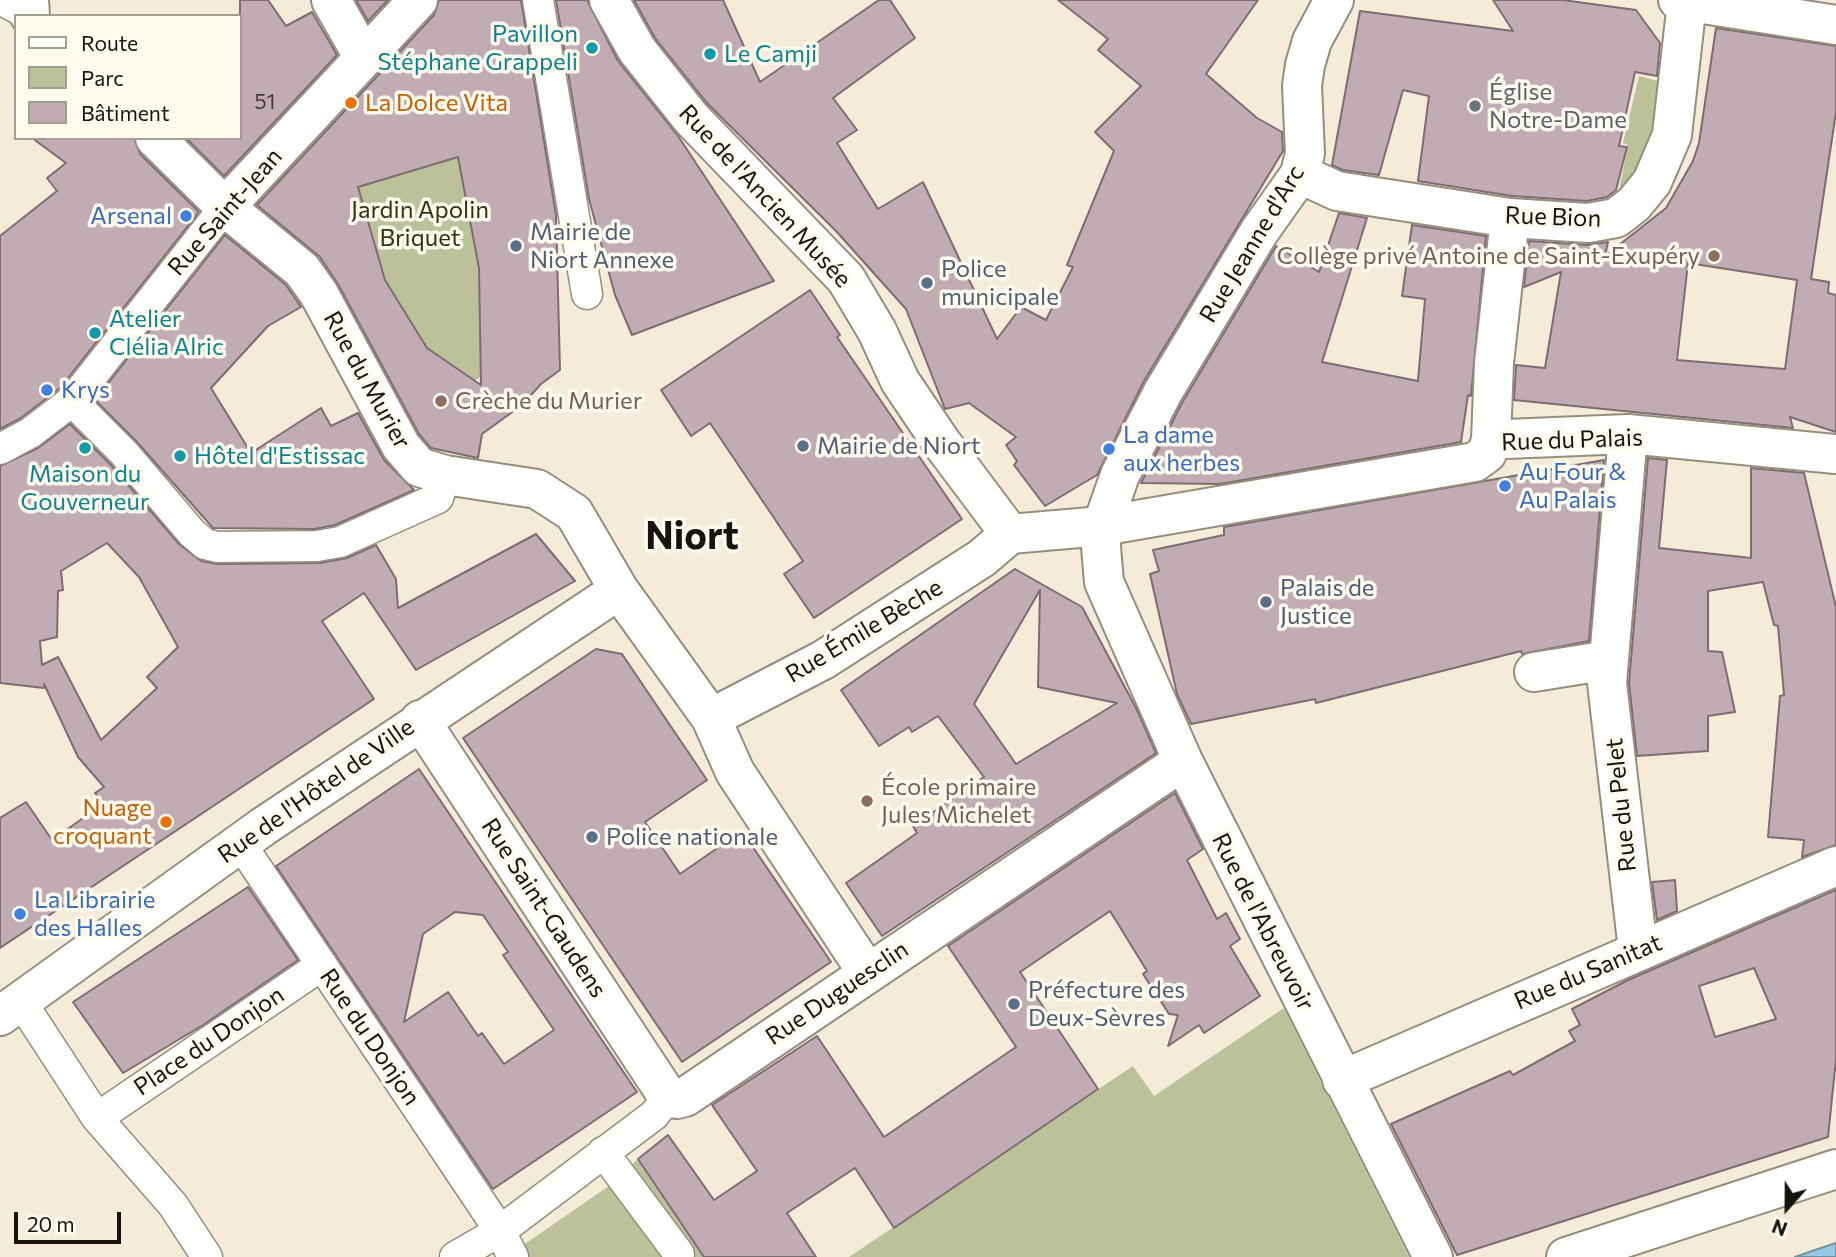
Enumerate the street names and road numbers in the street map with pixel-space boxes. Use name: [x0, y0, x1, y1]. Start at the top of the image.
street label: Rue de l'Ancien Musée: [673, 99, 857, 293]
street label: Rue Saint-Jean: [162, 143, 288, 281]
street label: Rue Jeanne d'Arc: [1194, 160, 1310, 328]
street label: Rue Bion: [1504, 201, 1602, 233]
street label: Rue du Murier: [317, 306, 417, 454]
street label: Rue du Palais: [1501, 423, 1643, 457]
street label: Rue Émile Bèche: [780, 573, 948, 689]
street label: Rue de l'Hôtel de Ville: [213, 713, 419, 869]
street label: Rue du Pelet: [1600, 737, 1642, 873]
street label: Rue Saint-Gaudens: [475, 813, 613, 1003]
street label: Rue de l'Abreuvoir: [1206, 828, 1320, 1016]
street label: Rue du Sanitat: [1510, 928, 1666, 1016]
street label: Rue Duguesclin: [760, 935, 914, 1051]
street label: Rue du Donjon: [314, 963, 426, 1111]
street label: Place du Donjon: [129, 980, 289, 1102]

